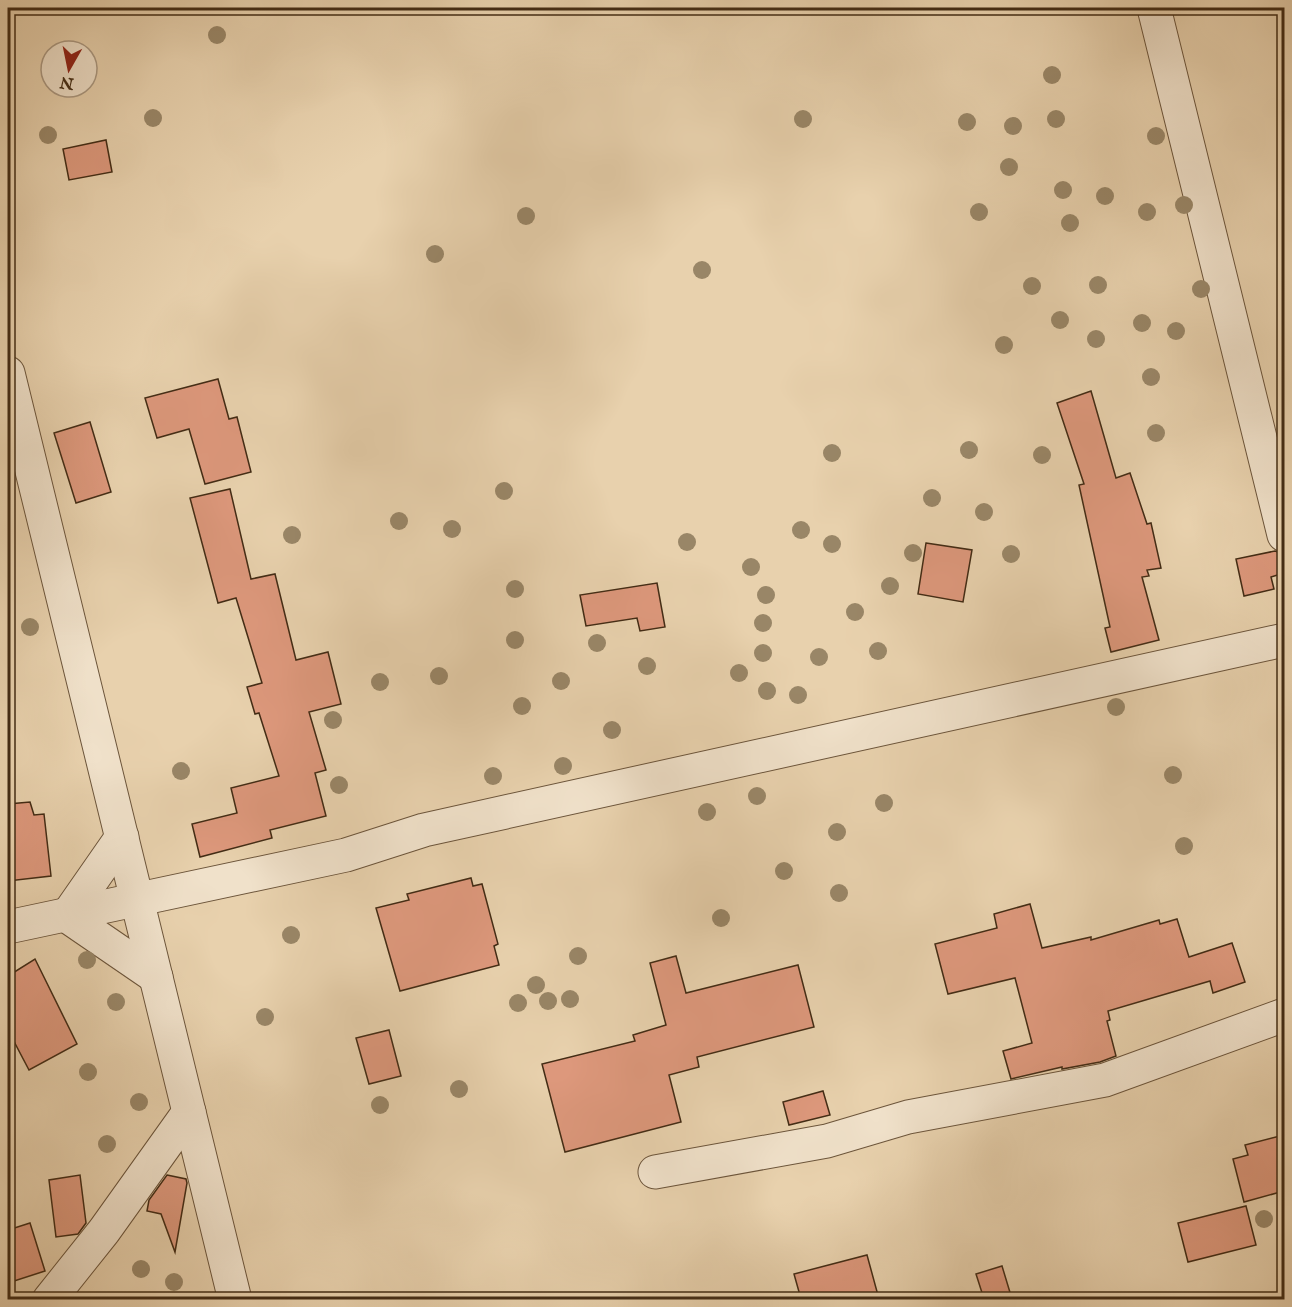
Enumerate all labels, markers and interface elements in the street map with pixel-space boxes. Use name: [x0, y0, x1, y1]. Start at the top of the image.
north arrow: [39, 39, 99, 99]
text: N: [58, 71, 76, 93]

